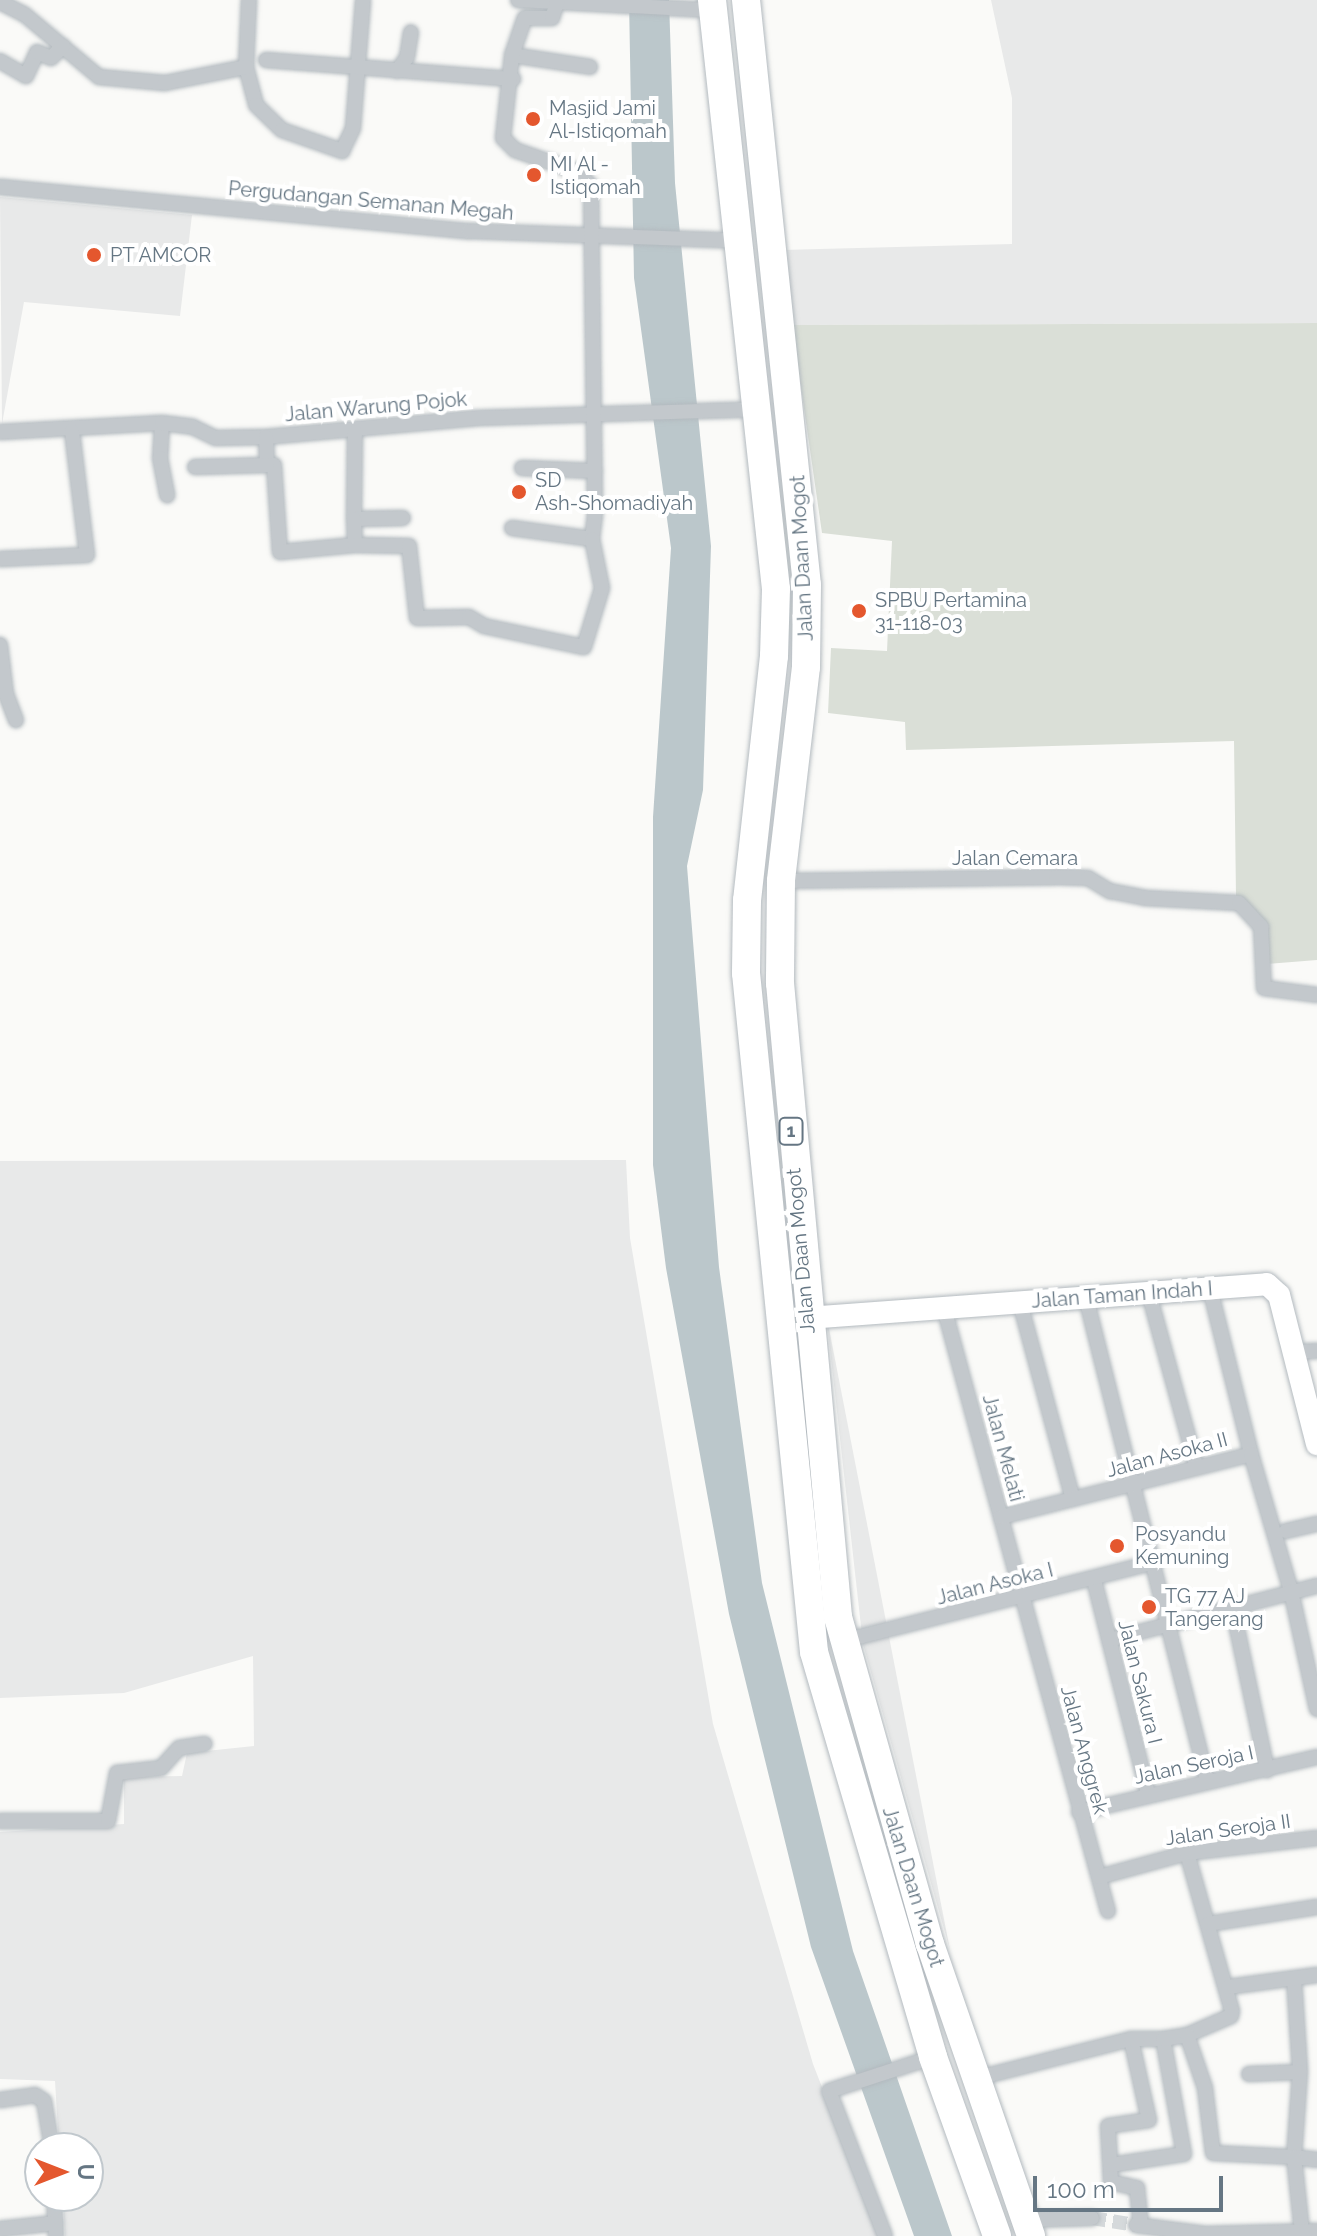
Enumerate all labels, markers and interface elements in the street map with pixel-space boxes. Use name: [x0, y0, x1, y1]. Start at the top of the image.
place label: Masjid Jami Al-Istiqomah: [549, 96, 667, 143]
marker: Masjid Jami Al-Istiqomah: [524, 110, 542, 128]
place label: MI Al - Istiqomah: [550, 152, 641, 199]
marker: MI Al - Istiqomah: [525, 166, 543, 184]
street label: Pergudangan Semanan Megah: [227, 177, 515, 225]
place label: PT AMCOR: [110, 243, 212, 267]
marker: PT AMCOR: [85, 246, 103, 264]
street label: Jalan Warung Pojok: [284, 387, 468, 427]
place label: SD Ash-Shomadiyah: [535, 468, 693, 515]
street label: Jalan Daan Mogot: [786, 474, 818, 642]
marker: SD Ash-Shomadiyah: [510, 483, 528, 501]
place label: SPBU Pertamina 31-118-03: [875, 588, 1027, 635]
marker: SPBU Pertamina 31-118-03: [850, 602, 868, 620]
street label: Jalan Cemara: [952, 846, 1078, 870]
road number: 1: [777, 1117, 805, 1145]
street label: Jalan Daan Mogot: [782, 1167, 820, 1335]
street label: Jalan Taman Indah I: [1030, 1277, 1214, 1313]
street label: Jalan Melati: [977, 1392, 1029, 1504]
street label: Jalan Asoka II: [1104, 1427, 1230, 1483]
place label: Posyandu Kemuning: [1135, 1522, 1229, 1569]
marker: Posyandu Kemuning: [1106, 1535, 1128, 1557]
street label: Jalan Asoka I: [934, 1558, 1056, 1610]
place label: TG 77 AJ Tangerang: [1165, 1584, 1264, 1631]
marker: TG 77 AJ Tangerang: [1140, 1598, 1158, 1616]
street label: Jalan Sakura I: [1113, 1618, 1167, 1746]
street label: Jalan Anggrek: [1055, 1683, 1113, 1817]
street label: Jalan Seroja I: [1132, 1741, 1256, 1789]
street label: Jalan Daan Mogot: [877, 1804, 949, 1970]
street label: Jalan Seroja II: [1164, 1809, 1292, 1851]
north arrow: [24, 2132, 104, 2212]
scale bar: [1037, 2160, 1227, 2210]
text: U: [73, 2164, 99, 2180]
text: 100 m: [1047, 2175, 1115, 2204]

